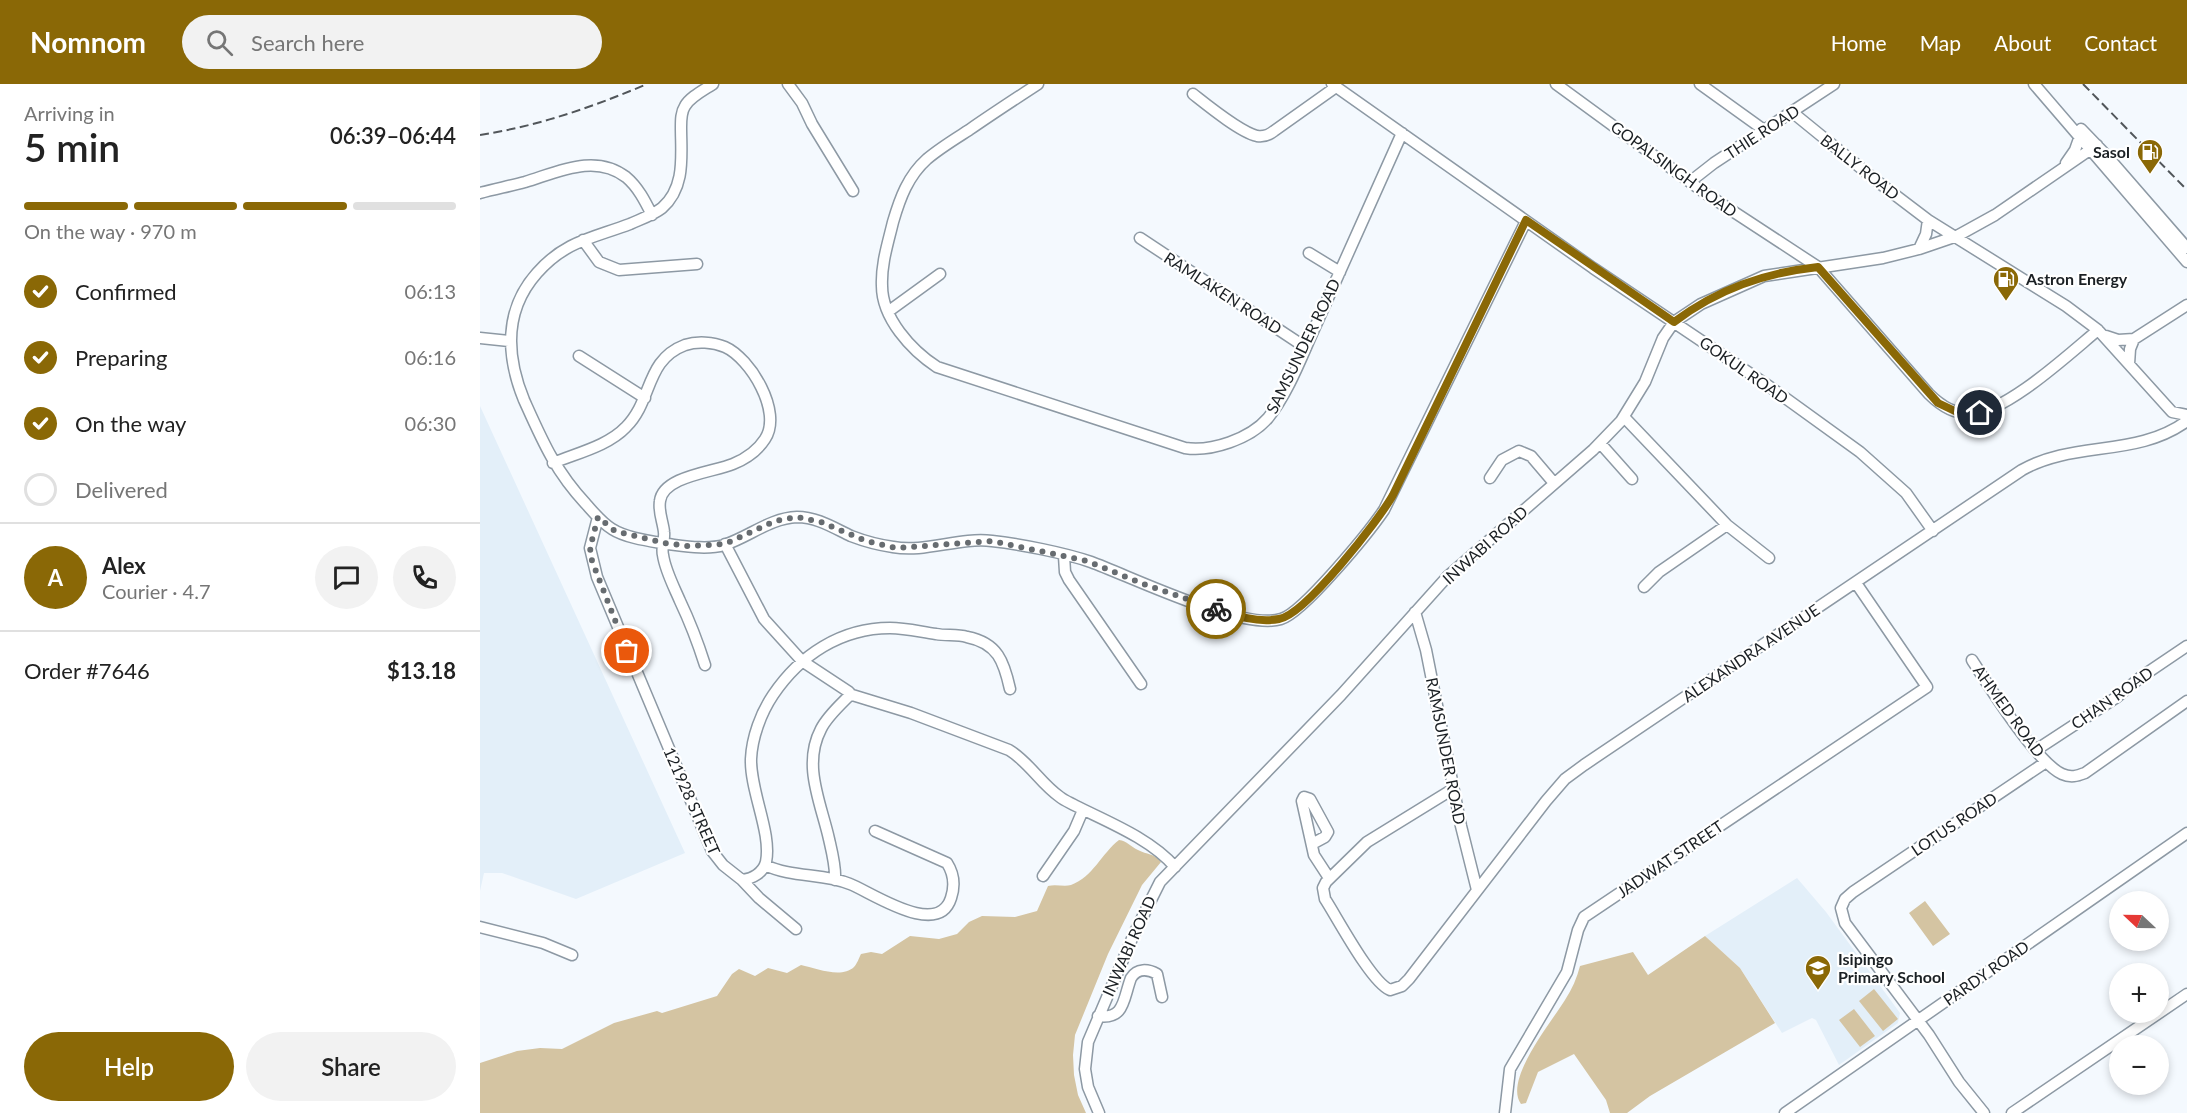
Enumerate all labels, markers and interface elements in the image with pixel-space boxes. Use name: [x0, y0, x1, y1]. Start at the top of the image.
search box: [182, 15, 602, 69]
text: Nomnom: [30, 25, 146, 59]
icon: search: [203, 26, 236, 59]
text: Search here: [251, 29, 364, 56]
text: Home: [1831, 30, 1887, 55]
text: Map: [1920, 30, 1961, 55]
text: About: [1994, 30, 2051, 55]
text: Contact: [2084, 30, 2157, 55]
street label: THIE ROAD: [1721, 100, 1803, 163]
text: Arriving in: [24, 101, 115, 125]
street label: GOPALSINGH ROAD: [1608, 116, 1741, 221]
text: 06:39–06:44: [330, 122, 456, 149]
text: 5 min: [24, 124, 120, 170]
street label: BALLY ROAD: [1817, 130, 1904, 203]
fuel station icon: Sasol: [2135, 137, 2165, 175]
place label: Sasol: [2093, 142, 2130, 161]
text: On the way · 970 m: [24, 219, 197, 243]
street label: RAMLAKEN ROAD: [1161, 247, 1286, 338]
fuel station icon: Astron Energy: [1991, 264, 2021, 302]
place label: Astron Energy: [2025, 269, 2128, 288]
icon: check: [24, 275, 57, 308]
street label: SAMSUNDER ROAD: [1262, 275, 1343, 416]
text: Confirmed: [75, 278, 177, 305]
text: 06:13: [405, 279, 456, 303]
street label: GOKUL ROAD: [1696, 332, 1792, 407]
icon: check: [24, 341, 57, 374]
text: Preparing: [75, 344, 167, 371]
text: 06:16: [405, 345, 456, 369]
pin: [1954, 387, 2005, 438]
icon: home: [1963, 396, 1996, 429]
icon: check: [24, 407, 57, 440]
text: On the way: [75, 410, 186, 437]
text: 06:30: [405, 411, 456, 435]
text: Delivered: [75, 476, 168, 503]
street label: INWABI ROAD: [1438, 502, 1531, 588]
button: chat: [315, 546, 378, 609]
button: phone: [393, 546, 456, 609]
text: Alex: [102, 552, 146, 579]
text: A: [48, 564, 63, 591]
text: Courier · 4.7: [102, 579, 211, 603]
courier: [1186, 579, 1246, 639]
icon: bike: [1200, 593, 1233, 626]
street label: ALEXANDRA AVENUE: [1679, 600, 1823, 705]
pin: [601, 625, 652, 676]
icon: bag: [610, 634, 643, 667]
text: Order #7646: [24, 657, 150, 684]
text: $13.18: [387, 657, 456, 684]
street label: AHMED ROAD: [1970, 661, 2049, 760]
street label: CHAN ROAD: [2067, 662, 2156, 733]
street label: RAMSUNDER ROAD: [1423, 676, 1470, 826]
street label: 121928 STREET: [660, 744, 725, 858]
street label: LOTUS ROAD: [1907, 788, 2000, 859]
street label: JADWAT STREET: [1613, 816, 1727, 901]
north arrow: [2109, 891, 2169, 951]
map controls: [2109, 891, 2169, 1095]
street label: INWABI ROAD: [1098, 893, 1159, 999]
street label: PARDY ROAD: [1939, 936, 2032, 1009]
place label: Isipingo Primary School: [1838, 949, 1945, 986]
school or university icon: Isipingo Primary School: [1803, 953, 1833, 991]
button: +: [2109, 963, 2169, 1023]
button: Help: [24, 1032, 234, 1101]
button: Share: [246, 1032, 456, 1101]
button: −: [2109, 1035, 2169, 1095]

